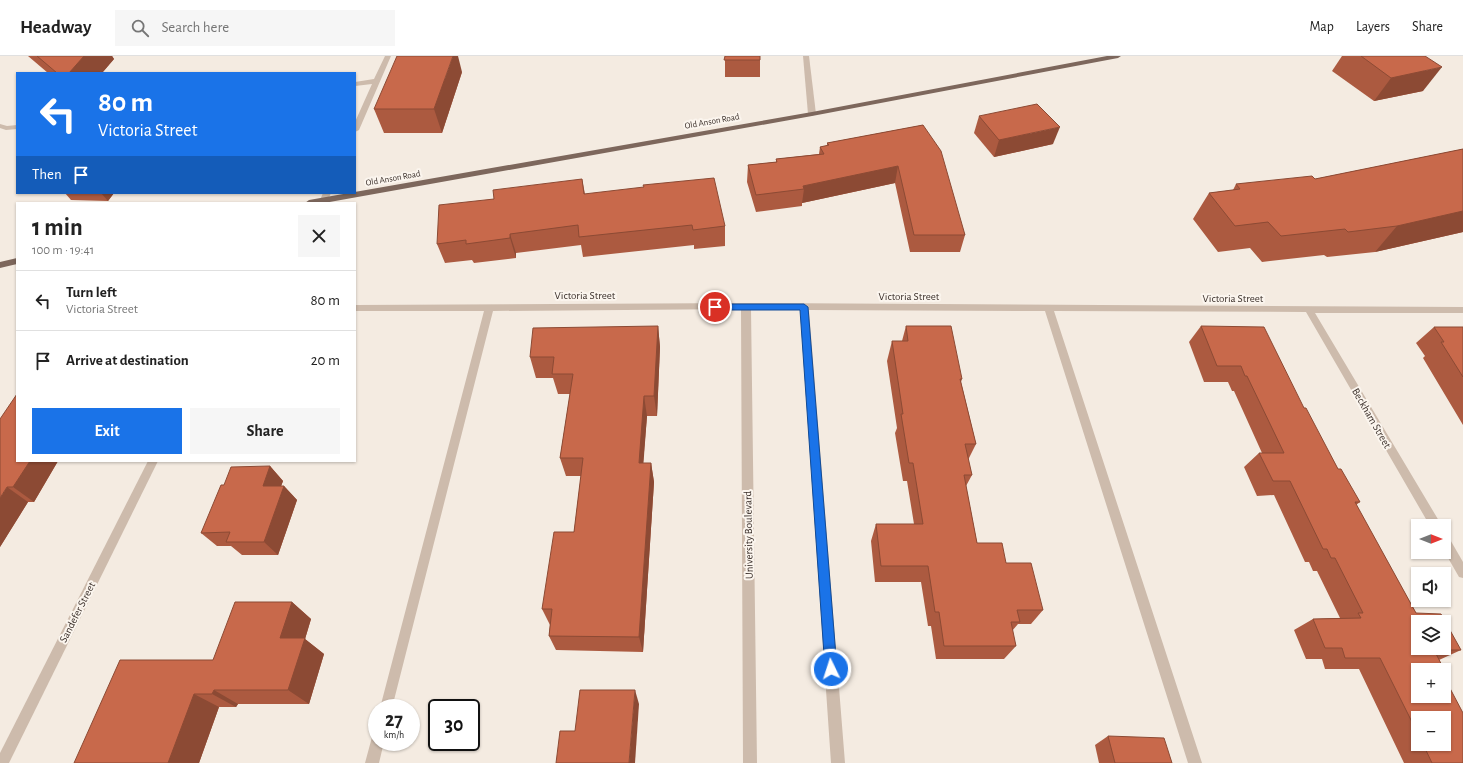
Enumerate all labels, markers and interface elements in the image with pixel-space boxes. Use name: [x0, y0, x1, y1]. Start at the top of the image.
search box: [115, 10, 395, 46]
icon: search: [129, 17, 151, 39]
text: Headway: [20, 18, 91, 37]
text: Search here: [161, 20, 229, 35]
text: Map: [1309, 20, 1334, 34]
text: Layers: [1356, 20, 1390, 34]
text: Share: [1412, 20, 1443, 34]
icon: left: [32, 88, 84, 140]
text: 80 m: [98, 89, 153, 117]
street label: Old Anson Road: [684, 112, 741, 131]
text: Victoria Street: [98, 122, 197, 140]
icon: arrive: [70, 164, 92, 186]
text: Then: [32, 167, 62, 182]
street label: Old Anson Road: [365, 169, 422, 188]
button: close: [298, 215, 340, 257]
text: 1 min: [32, 216, 83, 240]
text: 100 m · 19:41: [32, 244, 94, 257]
text: Turn left: [66, 285, 117, 300]
icon: left: [32, 290, 54, 312]
street label: Victoria Street: [555, 290, 616, 301]
pin: [698, 290, 732, 324]
street label: Victoria Street: [879, 291, 940, 302]
text: 80 m: [310, 293, 340, 308]
street label: Victoria Street: [1203, 293, 1264, 304]
icon: arrive: [704, 296, 726, 318]
text: Victoria Street: [66, 303, 138, 316]
icon: arrive: [32, 350, 54, 372]
text: Arrive at destination: [66, 353, 189, 368]
text: 20 m: [311, 353, 340, 368]
street label: Beckham Street: [1350, 386, 1393, 451]
button: Exit: [32, 408, 182, 454]
button: Share: [190, 408, 340, 454]
street label: University Boulevard: [742, 491, 755, 579]
north arrow: [1411, 519, 1451, 559]
map controls: [1411, 519, 1451, 751]
button: sound: [1411, 567, 1451, 607]
street label: Sandefer Street: [58, 580, 98, 644]
button: layers: [1411, 615, 1451, 655]
position arrow: [810, 648, 852, 690]
button: +: [1411, 663, 1451, 703]
speed limit sign: 30: [428, 699, 480, 751]
text: 27: [385, 710, 403, 730]
button: −: [1411, 711, 1451, 751]
text: km/h: [384, 730, 404, 740]

